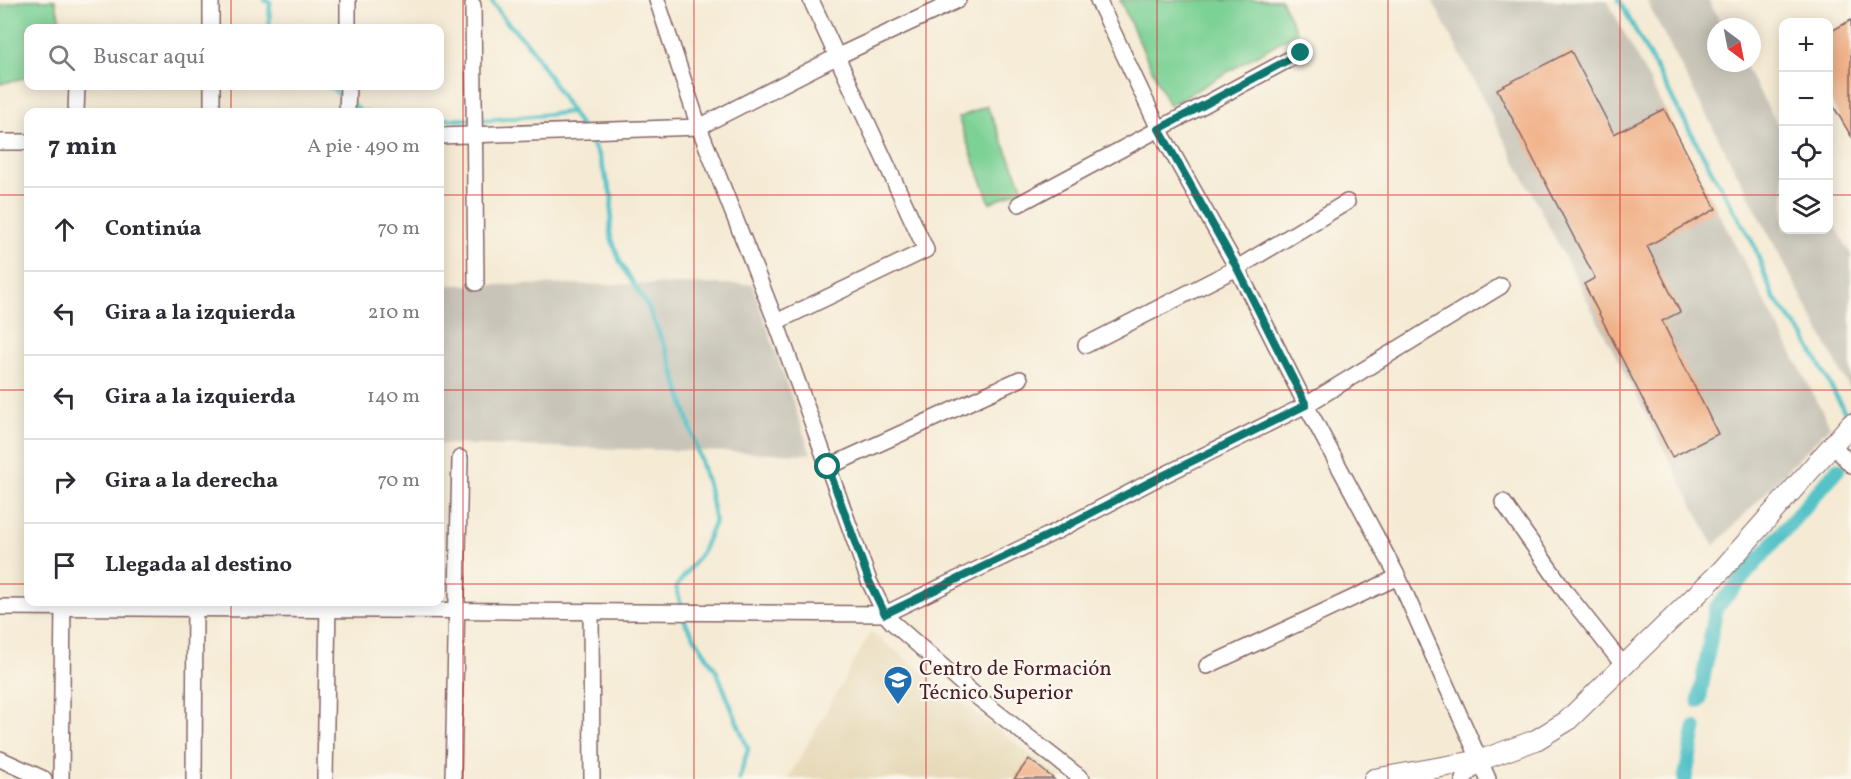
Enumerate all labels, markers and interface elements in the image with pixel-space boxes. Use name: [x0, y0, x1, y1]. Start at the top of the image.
north arrow: [1707, 18, 1761, 72]
map controls: [1779, 18, 1833, 234]
button: +: [1779, 18, 1833, 72]
search box: [24, 24, 444, 90]
route end: [1287, 39, 1313, 65]
icon: search: [45, 41, 78, 74]
text: Buscar aquí: [93, 42, 205, 73]
button: −: [1779, 72, 1833, 126]
button: locate: [1779, 126, 1833, 180]
text: 7 min: [48, 129, 117, 165]
text: A pie · 490 m: [307, 133, 420, 161]
button: layers: [1779, 180, 1833, 234]
icon: ahead: [48, 213, 81, 246]
text: Continúa: [105, 214, 202, 245]
text: 70 m: [377, 215, 420, 243]
icon: left: [48, 297, 81, 330]
text: Gira a la izquierda: [105, 298, 296, 329]
text: 210 m: [368, 299, 420, 327]
icon: left: [48, 381, 81, 414]
text: Gira a la izquierda: [105, 382, 296, 413]
text: 140 m: [367, 383, 420, 411]
route start: [814, 453, 840, 479]
icon: right: [48, 465, 81, 498]
text: Gira a la derecha: [105, 466, 278, 497]
text: 70 m: [377, 467, 420, 495]
icon: arrive: [48, 549, 81, 582]
text: Llegada al destino: [105, 550, 292, 581]
place label: Centro de Formación Técnico Superior: [919, 655, 1112, 708]
school or university icon: Centro de Formación Técnico Superior: [882, 664, 914, 706]

